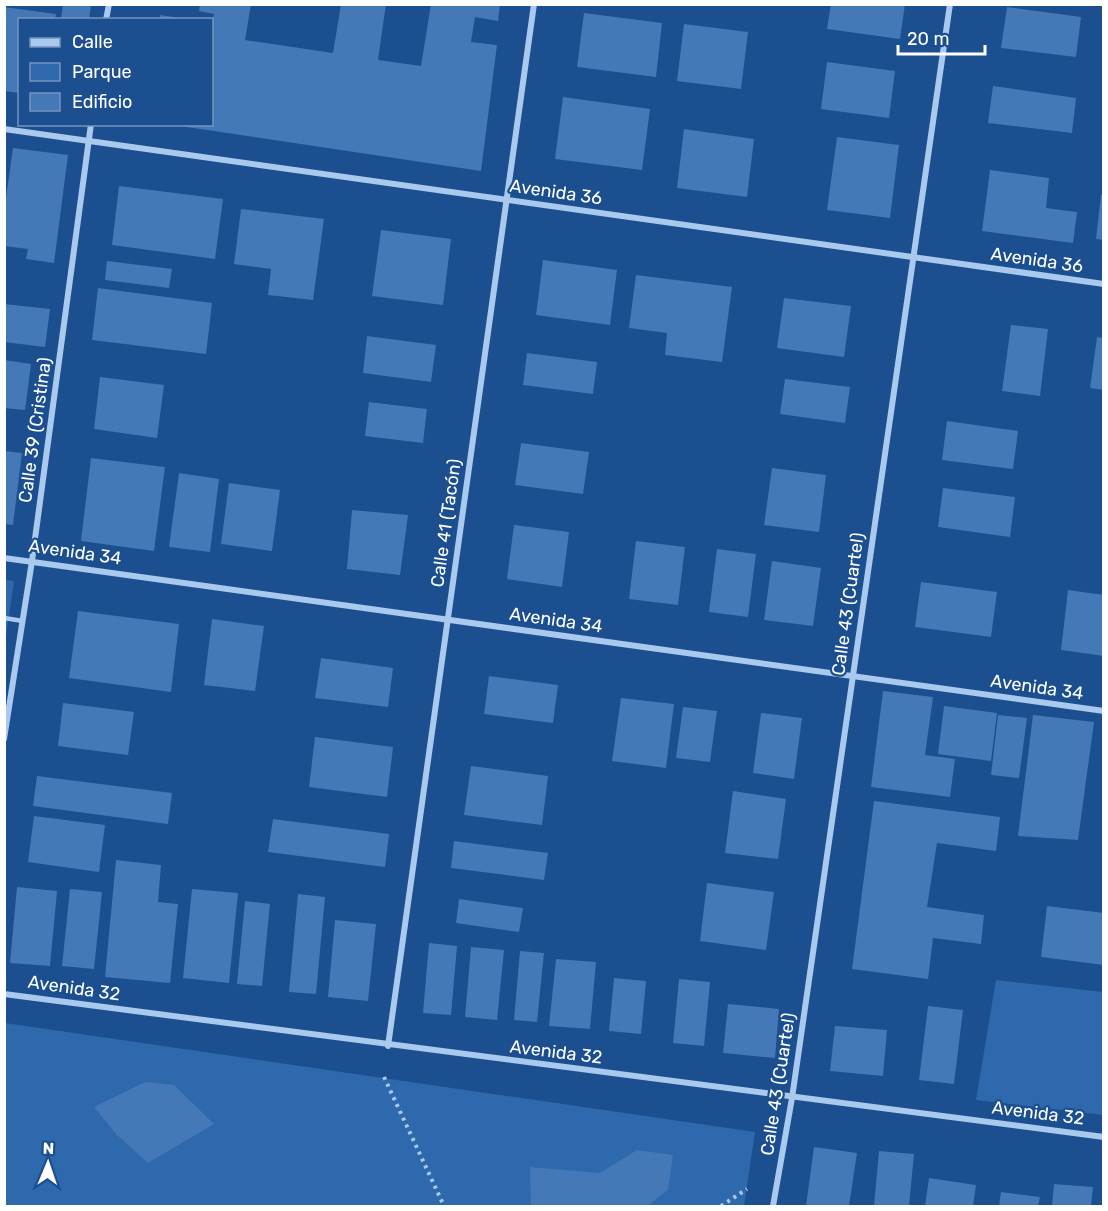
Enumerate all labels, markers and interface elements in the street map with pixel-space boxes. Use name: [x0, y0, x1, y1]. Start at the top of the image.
legend: [18, 18, 213, 126]
scale bar: [898, 18, 985, 56]
text: 20 m: [907, 28, 949, 50]
text: Calle: [72, 31, 113, 53]
text: Parque: [72, 61, 132, 83]
text: Edificio: [72, 91, 132, 113]
street label: Avenida 36: [508, 175, 604, 209]
street label: Avenida 36: [989, 243, 1085, 277]
street label: Calle 39 (Cristina): [14, 356, 56, 504]
street label: Calle 41 (Tacón): [426, 457, 466, 589]
street label: Calle 43 (Cuartel): [827, 531, 869, 677]
street label: Avenida 34: [27, 535, 123, 569]
street label: Avenida 34: [508, 603, 604, 637]
street label: Avenida 34: [989, 670, 1085, 704]
street label: Avenida 32: [26, 971, 122, 1005]
street label: Calle 43 (Cuartel): [756, 1011, 800, 1157]
street label: Avenida 32: [509, 1035, 603, 1069]
street label: Avenida 32: [991, 1096, 1085, 1130]
north arrow: [18, 1133, 78, 1193]
text: N: [42, 1139, 55, 1158]

